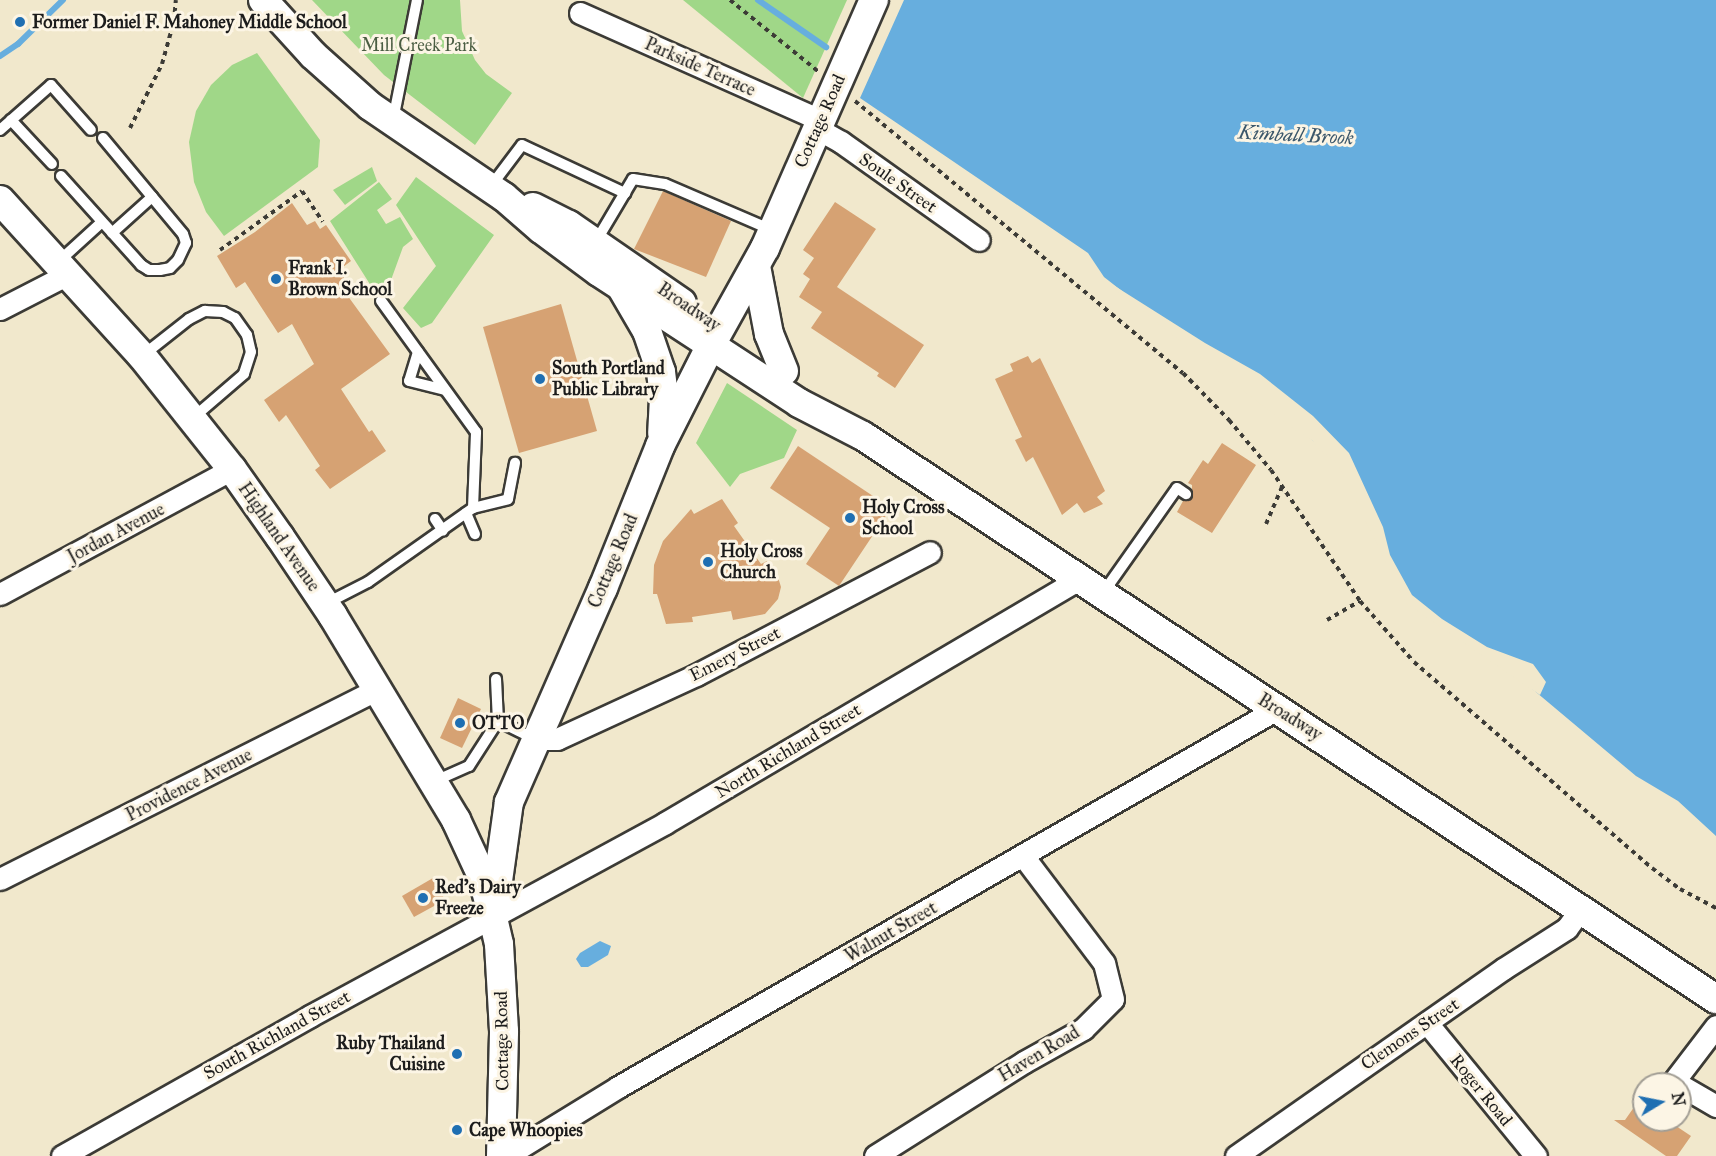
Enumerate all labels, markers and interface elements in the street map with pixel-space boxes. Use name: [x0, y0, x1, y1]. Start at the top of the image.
place label: Former Daniel F. Mahoney Middle School: [32, 11, 347, 33]
marker: Former Daniel F. Mahoney Middle School: [13, 15, 27, 29]
street label: Parkside Terrace: [641, 33, 759, 101]
park label: Mill Creek Park: [361, 34, 477, 56]
street label: Cottage Road: [790, 71, 850, 171]
water label: Kimball Brook: [1238, 120, 1354, 150]
street label: Soule Street: [855, 148, 941, 218]
place label: Frank I. Brown School: [288, 258, 392, 300]
marker: Frank I. Brown School: [269, 272, 283, 286]
street label: Broadway: [653, 278, 725, 336]
place label: South Portland Public Library: [552, 358, 665, 400]
marker: South Portland Public Library: [533, 372, 547, 386]
street label: Highland Avenue: [233, 478, 325, 596]
place label: Holy Cross School: [862, 497, 945, 540]
street label: Jordan Avenue: [64, 498, 168, 568]
street label: Cottage Road: [584, 511, 642, 611]
marker: Holy Cross School: [843, 511, 857, 525]
place label: Holy Cross Church: [720, 541, 803, 584]
marker: Holy Cross Church: [701, 555, 715, 569]
street label: Emery Street: [686, 622, 784, 686]
street label: Broadway: [1254, 689, 1326, 745]
street label: North Richland Street: [711, 699, 865, 803]
place label: OTTO: [472, 712, 524, 734]
marker: OTTO: [453, 716, 467, 730]
street label: Providence Avenue: [122, 744, 256, 826]
place label: Red's Dairy Freeze: [435, 877, 521, 920]
marker: Red's Dairy Freeze: [416, 891, 430, 905]
street label: Walnut Street: [841, 897, 941, 967]
street label: South Richland Street: [200, 986, 354, 1084]
street label: Cottage Road: [490, 991, 514, 1091]
street label: Clemons Street: [1357, 993, 1463, 1075]
street label: Haven Road: [994, 1021, 1084, 1087]
place label: Ruby Thailand Cuisine: [336, 1033, 445, 1076]
marker: Ruby Thailand Cuisine: [450, 1047, 464, 1061]
street label: Roger Road: [1445, 1050, 1517, 1130]
north arrow: [1632, 1072, 1692, 1132]
text: N: [1668, 1091, 1689, 1107]
place label: Cape Whoopies: [469, 1119, 583, 1141]
marker: Cape Whoopies: [450, 1123, 464, 1137]

